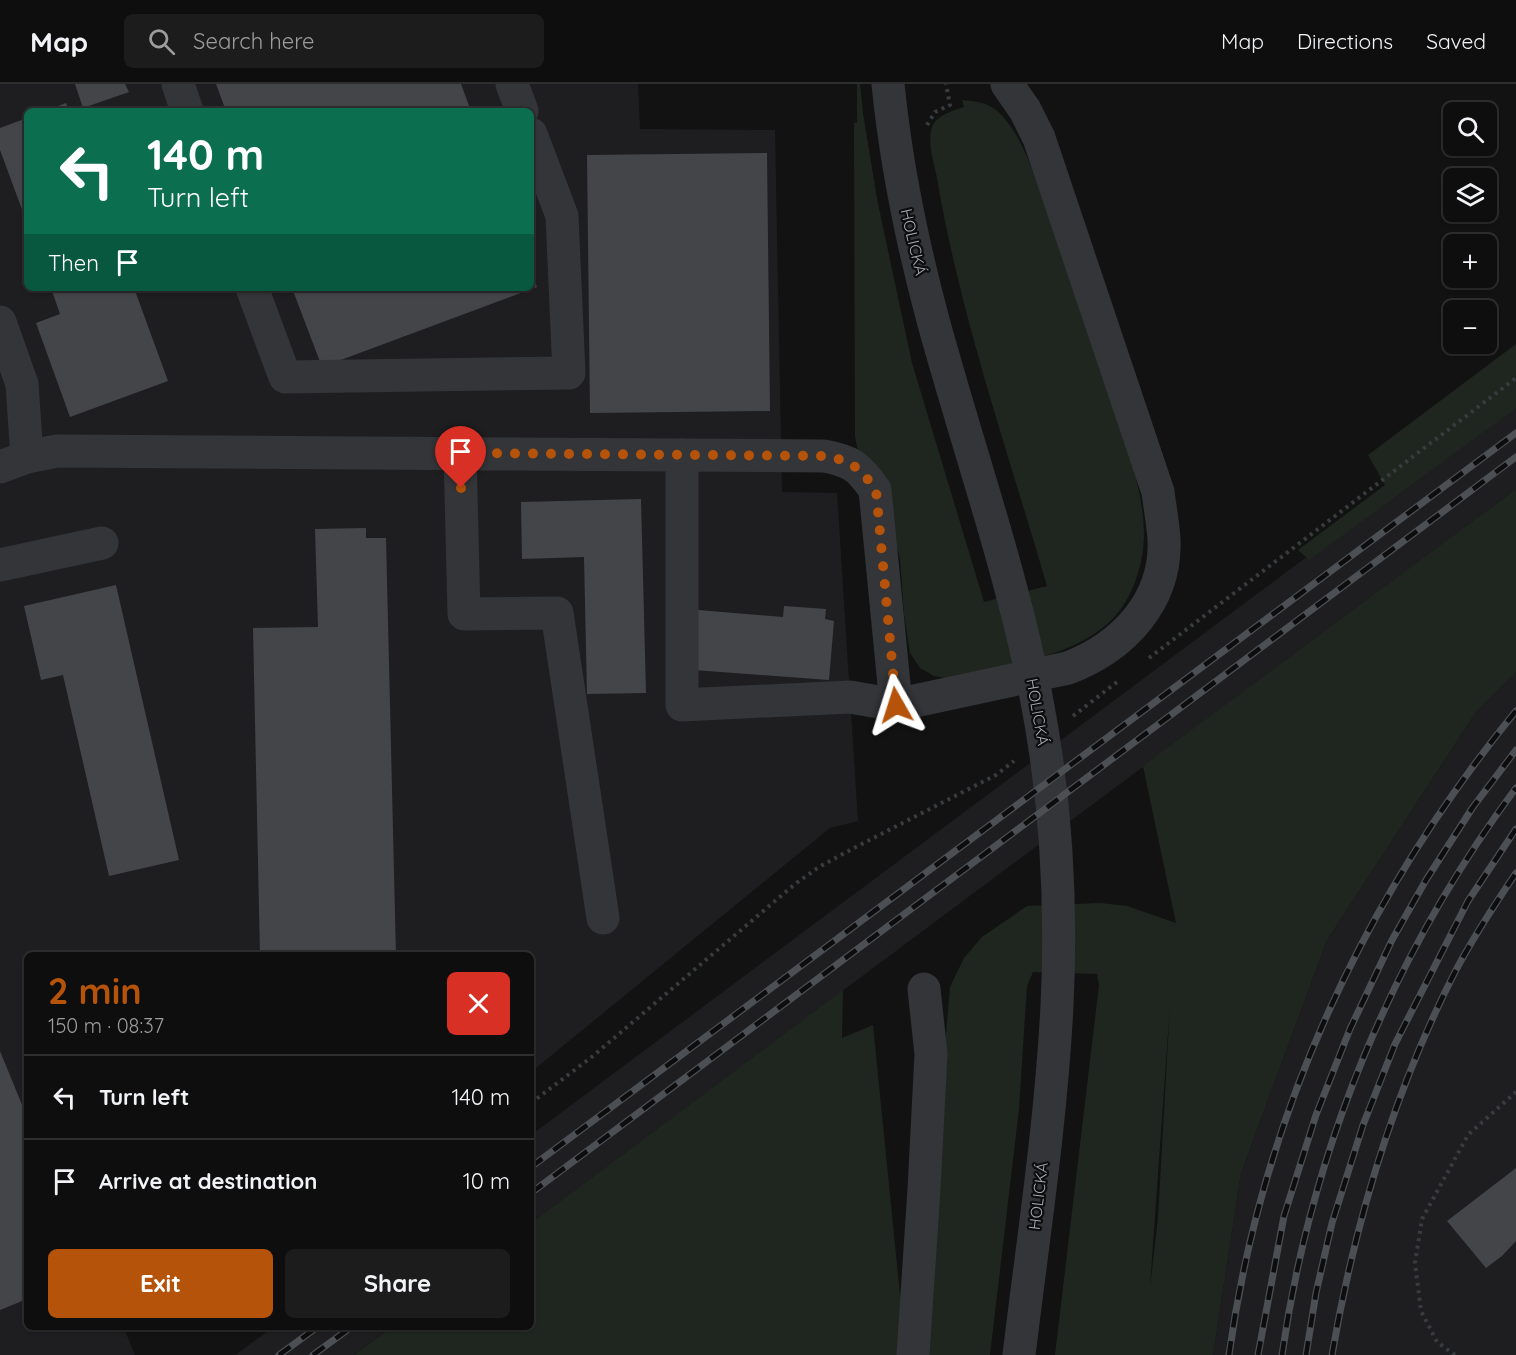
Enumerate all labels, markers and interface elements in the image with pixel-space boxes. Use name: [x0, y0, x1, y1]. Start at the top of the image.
search box: [124, 14, 544, 68]
text: Map: [30, 24, 88, 59]
icon: search: [145, 25, 178, 58]
text: Search here: [193, 27, 315, 55]
text: Map: [1221, 28, 1264, 54]
text: Directions: [1297, 28, 1393, 54]
text: Saved: [1426, 28, 1486, 54]
map controls: [1443, 102, 1497, 354]
button: search: [1443, 102, 1497, 156]
text: 140 m: [147, 128, 264, 181]
icon: left: [48, 132, 126, 210]
button: layers: [1443, 168, 1497, 222]
text: Turn left: [147, 180, 249, 214]
street label: HOLICKÁ: [897, 207, 931, 277]
button: +: [1443, 234, 1497, 288]
icon: arrive: [111, 246, 144, 279]
text: Then: [48, 249, 99, 277]
button: −: [1443, 300, 1497, 354]
pin: [435, 426, 486, 488]
icon: arrive: [444, 435, 477, 468]
position arrow: [864, 673, 928, 737]
street label: HOLICKÁ: [1022, 677, 1054, 747]
text: 2 min: [48, 968, 142, 1013]
button: close: [447, 972, 510, 1035]
text: 150 m · 08:37: [48, 1013, 164, 1038]
icon: left: [48, 1081, 81, 1114]
text: Turn left: [99, 1083, 189, 1111]
text: 140 m: [451, 1083, 510, 1111]
street label: HOLICKÁ: [1024, 1161, 1052, 1231]
icon: arrive: [48, 1165, 81, 1198]
text: Arrive at destination: [99, 1167, 317, 1195]
text: 10 m: [463, 1167, 510, 1195]
button: Exit: [48, 1249, 273, 1318]
button: Share: [285, 1249, 510, 1318]

